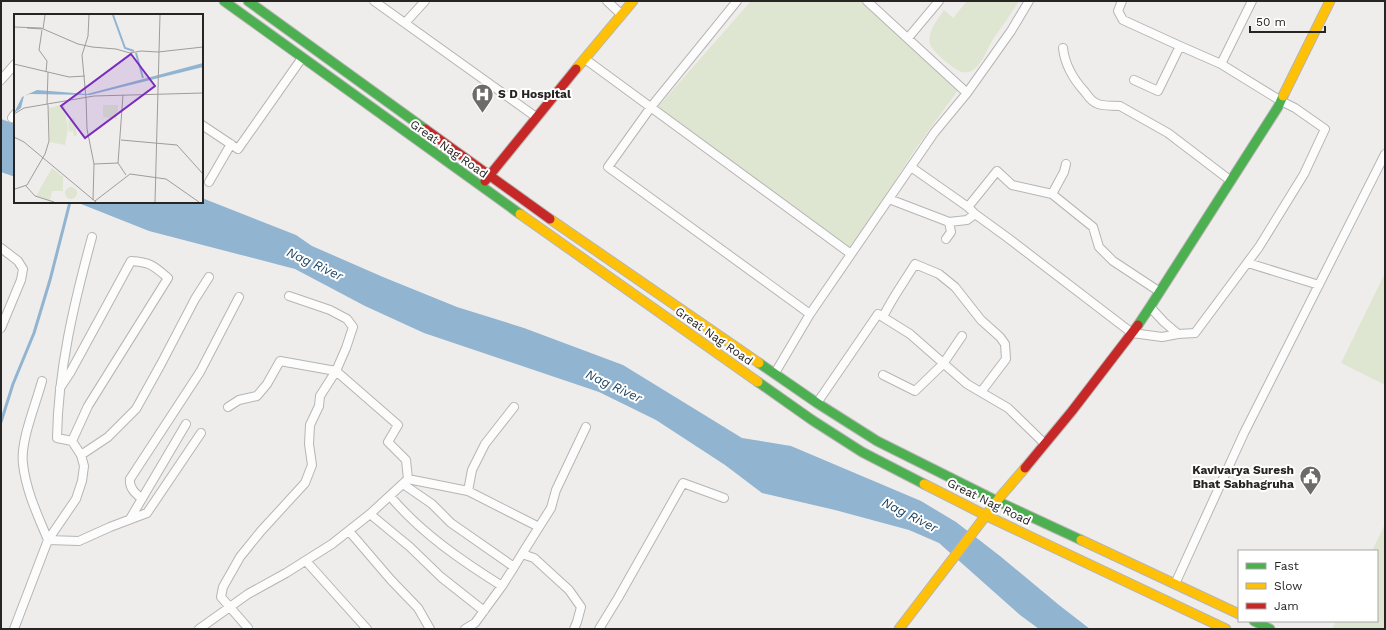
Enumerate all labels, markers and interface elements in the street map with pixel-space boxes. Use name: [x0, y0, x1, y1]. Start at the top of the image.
scale bar: [1250, 8, 1325, 34]
inset map: [14, 14, 203, 203]
text: 50 m: [1256, 15, 1286, 29]
hospital icon: S D Hospital: [469, 81, 495, 114]
place label: S D Hospital: [498, 87, 571, 101]
street label: Great Nag Road: [408, 117, 490, 181]
water label: Nag River: [285, 244, 346, 284]
street label: Great Nag Road: [673, 304, 755, 368]
water label: Nag River: [584, 366, 645, 406]
place label: Kavivarya Suresh Bhat Sabhagruha: [1192, 463, 1294, 491]
public building icon: Kavivarya Suresh Bhat Sabhagruha: [1297, 464, 1323, 497]
street label: Great Nag Road: [945, 476, 1033, 528]
water label: Nag River: [880, 495, 941, 536]
legend: [1238, 550, 1378, 622]
text: Fast: [1274, 559, 1299, 573]
text: Slow: [1274, 579, 1302, 593]
text: Jam: [1274, 599, 1299, 613]

